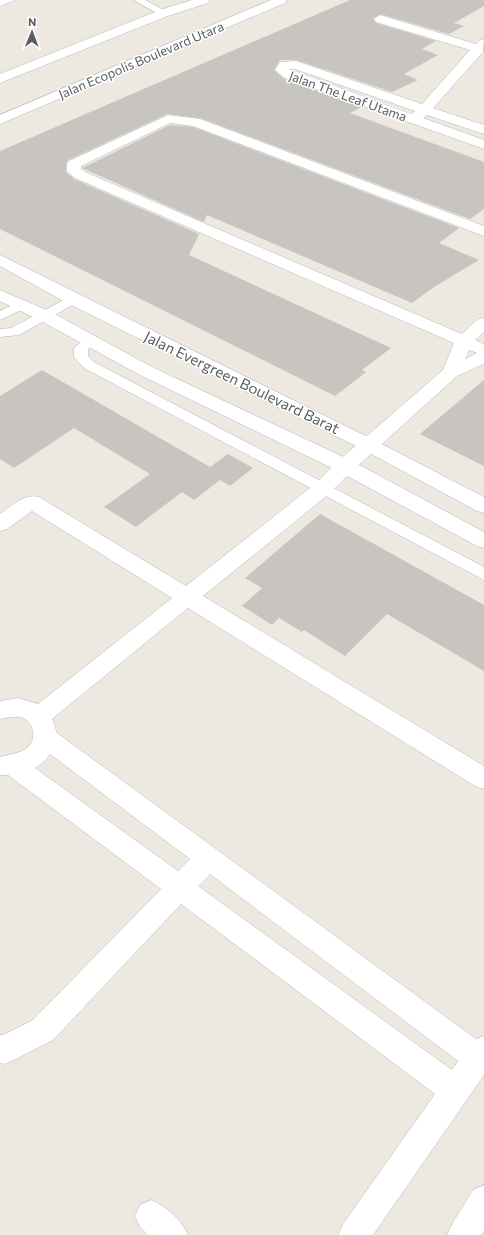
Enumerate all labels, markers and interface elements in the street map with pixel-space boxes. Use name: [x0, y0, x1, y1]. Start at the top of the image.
north arrow: [12, 12, 52, 52]
text: N: [28, 15, 36, 28]
street label: Jalan Ecopolis Boulevard Utara: [56, 18, 226, 102]
street label: Jalan The Leaf Utama: [287, 67, 409, 125]
street label: Jalan Evergreen Boulevard Barat: [141, 327, 343, 437]

